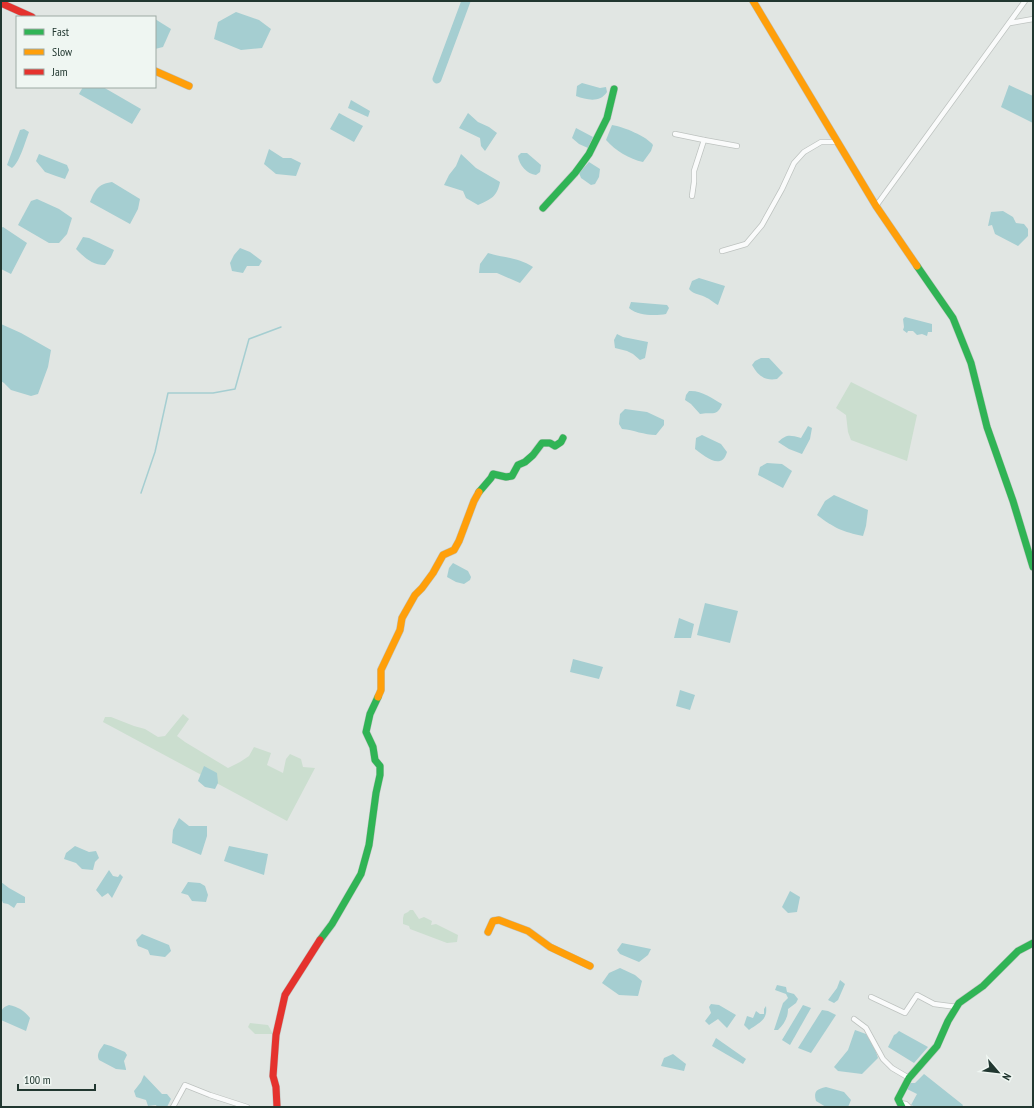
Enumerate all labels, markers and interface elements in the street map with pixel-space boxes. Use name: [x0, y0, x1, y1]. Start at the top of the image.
legend: [16, 16, 156, 88]
text: Fast: [52, 24, 70, 39]
text: Slow: [52, 44, 73, 59]
text: Jam: [51, 64, 68, 79]
north arrow: [978, 1052, 1018, 1092]
scale bar: [18, 1066, 95, 1092]
text: N: [999, 1071, 1014, 1083]
text: 100 m: [24, 1072, 51, 1087]

